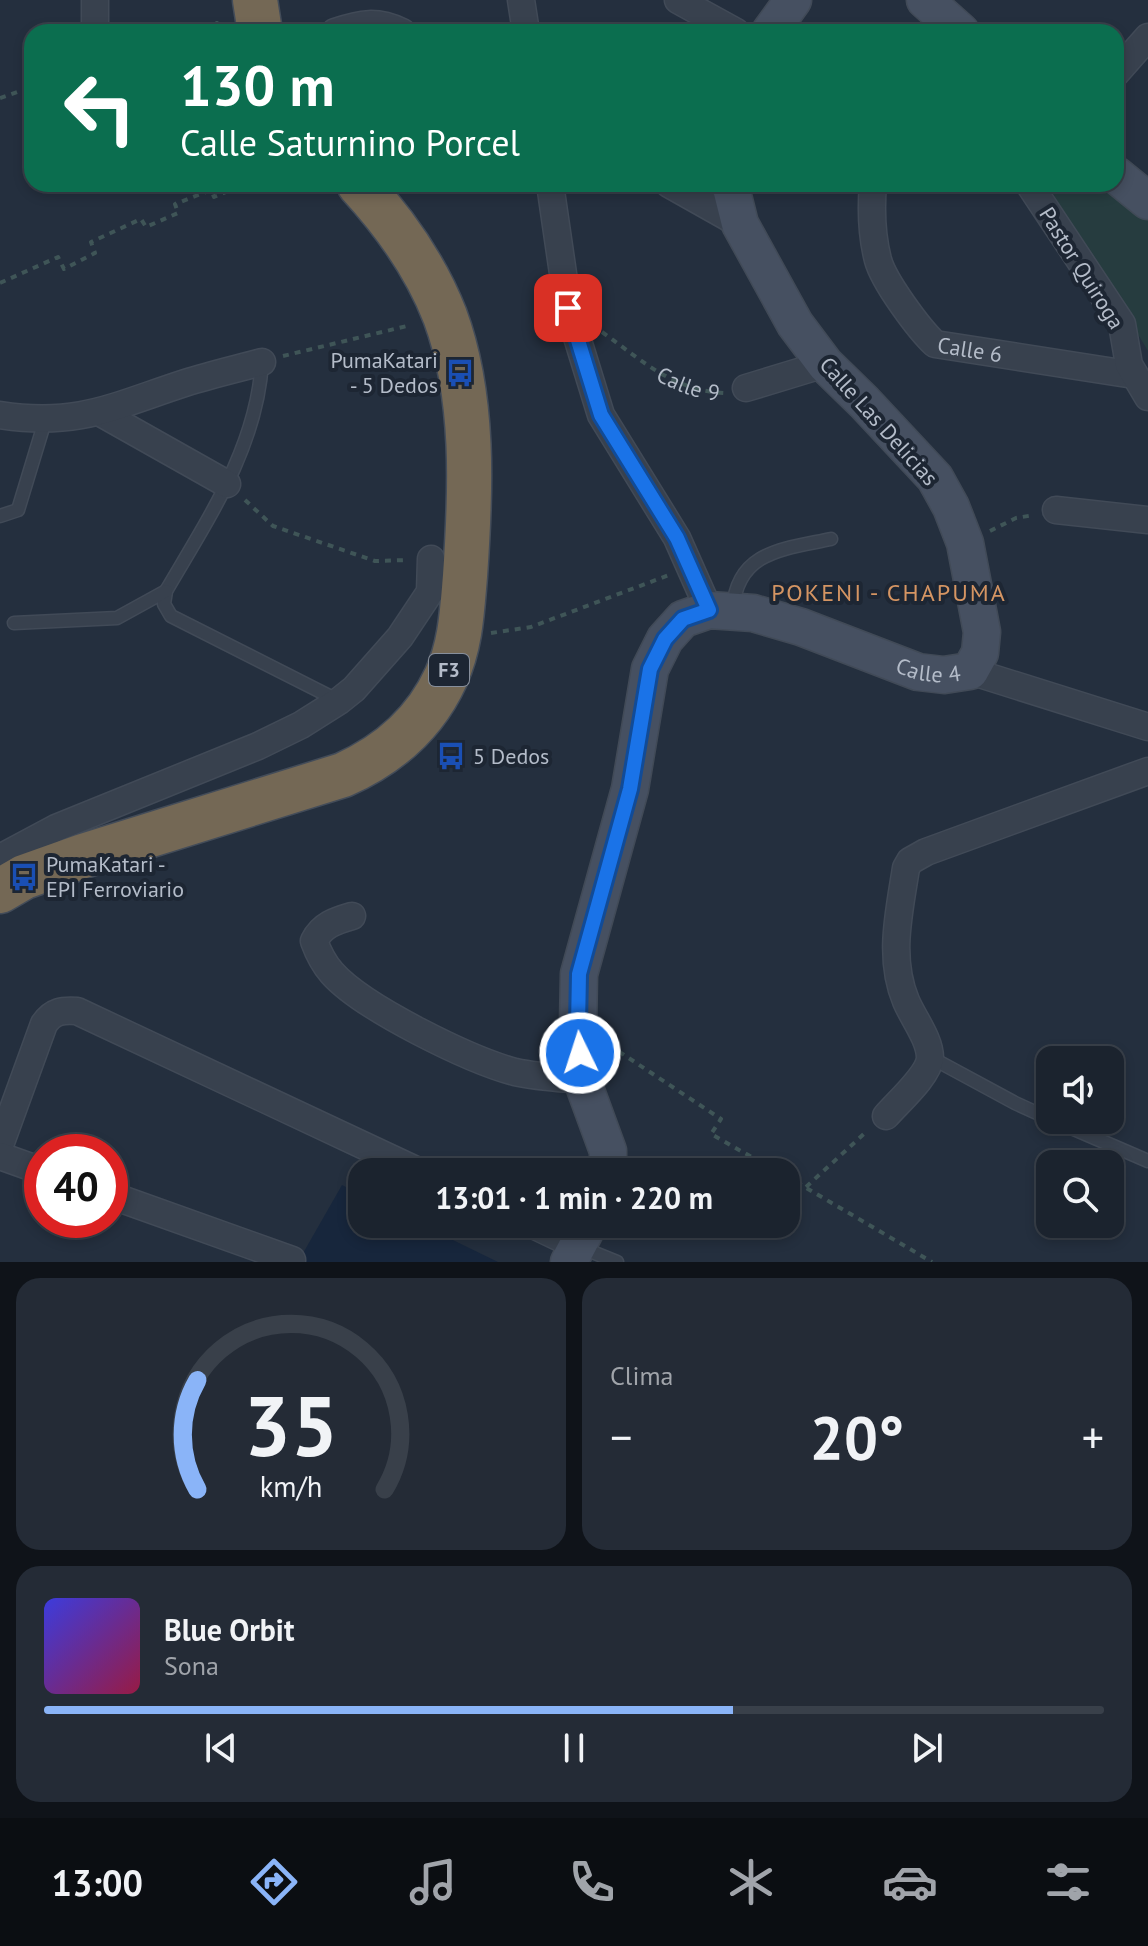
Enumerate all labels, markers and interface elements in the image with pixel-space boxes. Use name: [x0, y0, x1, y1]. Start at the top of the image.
text: 130 m: [180, 49, 335, 121]
icon: left: [48, 56, 152, 160]
text: Calle Saturnino Porcel: [180, 119, 520, 166]
street label: Pastor Quiroga: [1033, 202, 1131, 334]
pin: [534, 274, 602, 342]
icon: arrive: [546, 286, 590, 330]
street label: Calle 6: [936, 331, 1004, 368]
place label: PumaKatari - 5 Dedos: [330, 346, 438, 399]
street label: Calle Las Delicias: [814, 351, 944, 491]
bus stop icon: PumaKatari - 5 Dedos: [445, 358, 475, 388]
street label: Calle 9: [652, 360, 721, 407]
district label: POKENI - CHAPUMA: [771, 577, 1007, 608]
street label: Calle 4: [892, 651, 963, 689]
road number: F3: [429, 654, 469, 686]
bus stop icon: 5 Dedos: [436, 741, 466, 771]
place label: 5 Dedos: [473, 742, 549, 770]
place label: PumaKatari - EPI Ferroviario: [46, 850, 184, 903]
bus stop icon: PumaKatari - EPI Ferroviario: [9, 862, 39, 892]
position arrow: [538, 1011, 622, 1095]
map controls: [1036, 1046, 1124, 1238]
button: sound: [1036, 1046, 1124, 1134]
speed limit sign: 40: [24, 1134, 128, 1238]
button: search: [1036, 1150, 1124, 1238]
text: 13:01 · 1 min · 220 m: [435, 1178, 713, 1217]
text: Clima: [610, 1359, 673, 1392]
text: 35: [244, 1371, 338, 1479]
text: 20°: [810, 1398, 904, 1476]
text: −: [610, 1408, 632, 1465]
text: +: [1082, 1408, 1104, 1465]
text: km/h: [260, 1468, 322, 1505]
text: Blue Orbit: [164, 1610, 294, 1649]
text: Sona: [164, 1649, 219, 1682]
icon: previous: [199, 1726, 243, 1770]
icon: pause: [552, 1726, 596, 1770]
icon: next: [905, 1726, 949, 1770]
icon: directions: [246, 1854, 302, 1910]
icon: music: [405, 1854, 461, 1910]
icon: phone: [564, 1854, 620, 1910]
icon: climate: [723, 1854, 779, 1910]
icon: car: [882, 1854, 938, 1910]
icon: filters: [1040, 1854, 1096, 1910]
text: 13:00: [51, 1859, 143, 1906]

